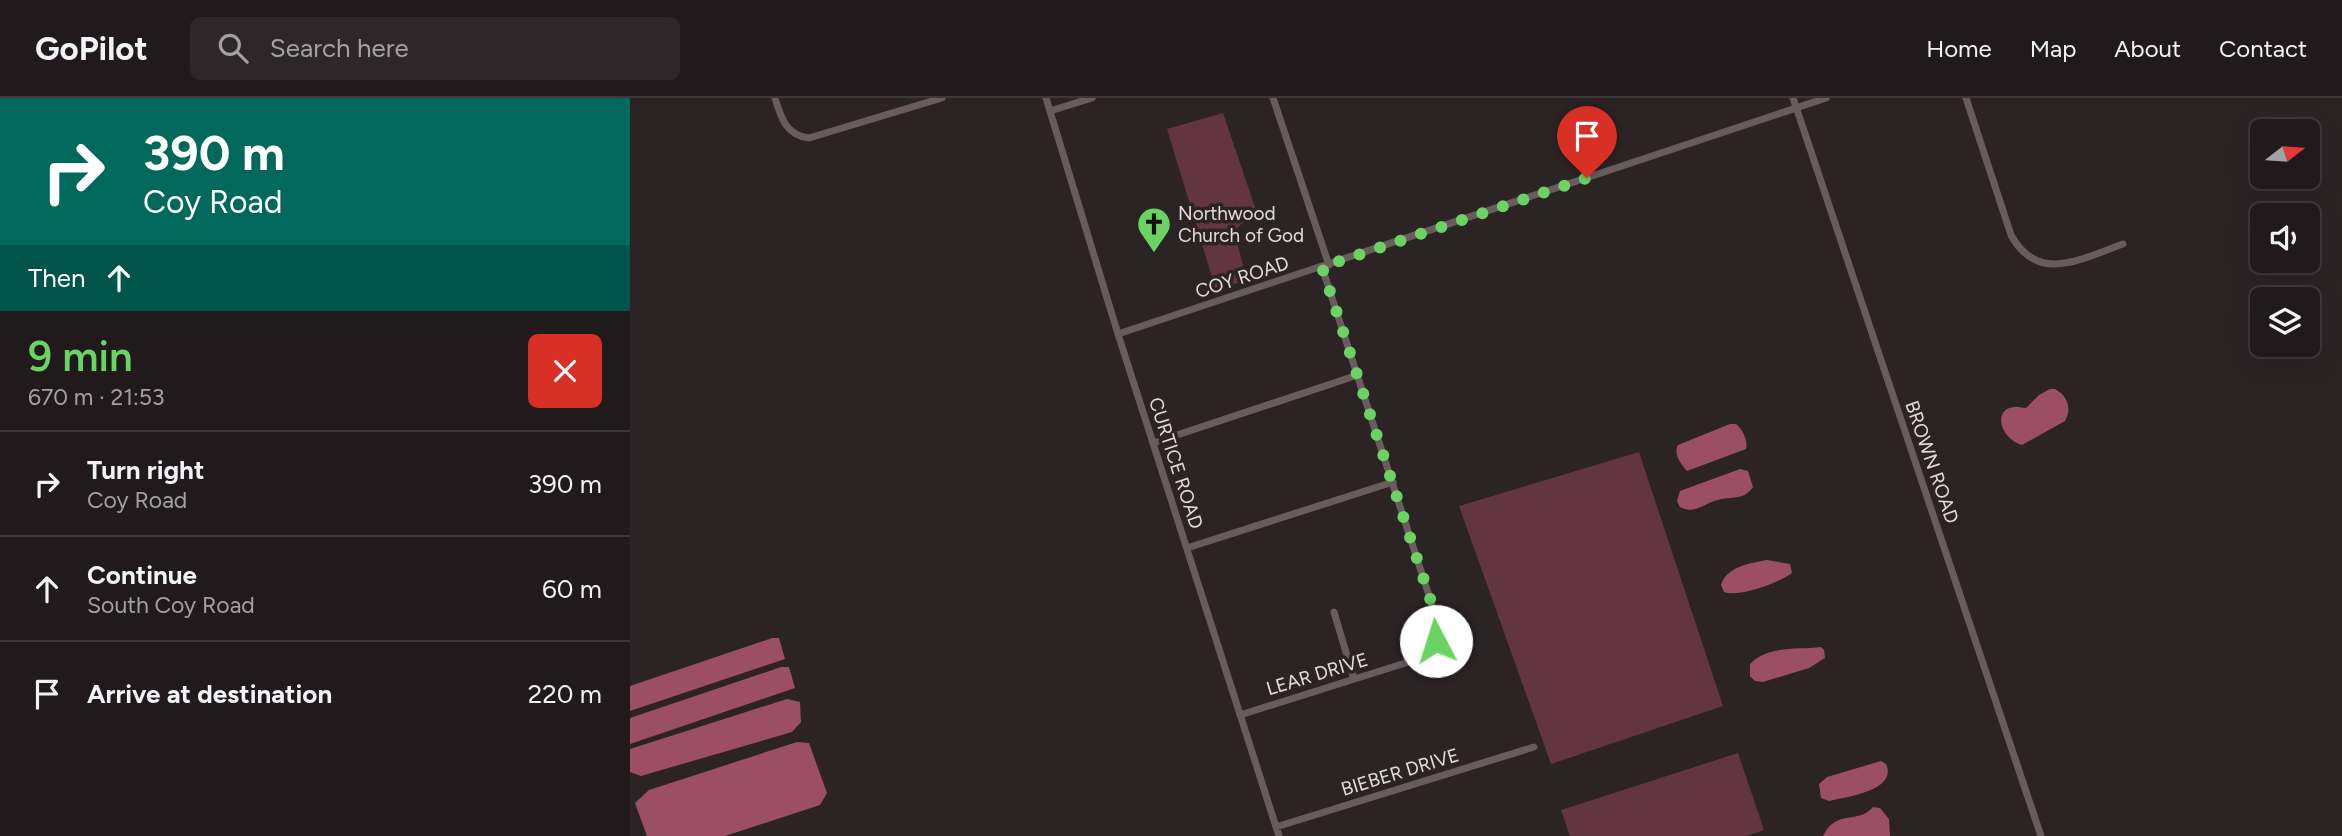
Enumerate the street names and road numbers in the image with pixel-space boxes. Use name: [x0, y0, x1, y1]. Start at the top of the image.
street label: COY ROAD: [1192, 251, 1292, 303]
street label: CURTICE ROAD: [1144, 394, 1208, 532]
street label: BROWN ROAD: [1900, 398, 1964, 526]
street label: LEAR DRIVE: [1263, 648, 1371, 700]
street label: BIEBER DRIVE: [1338, 743, 1462, 801]

